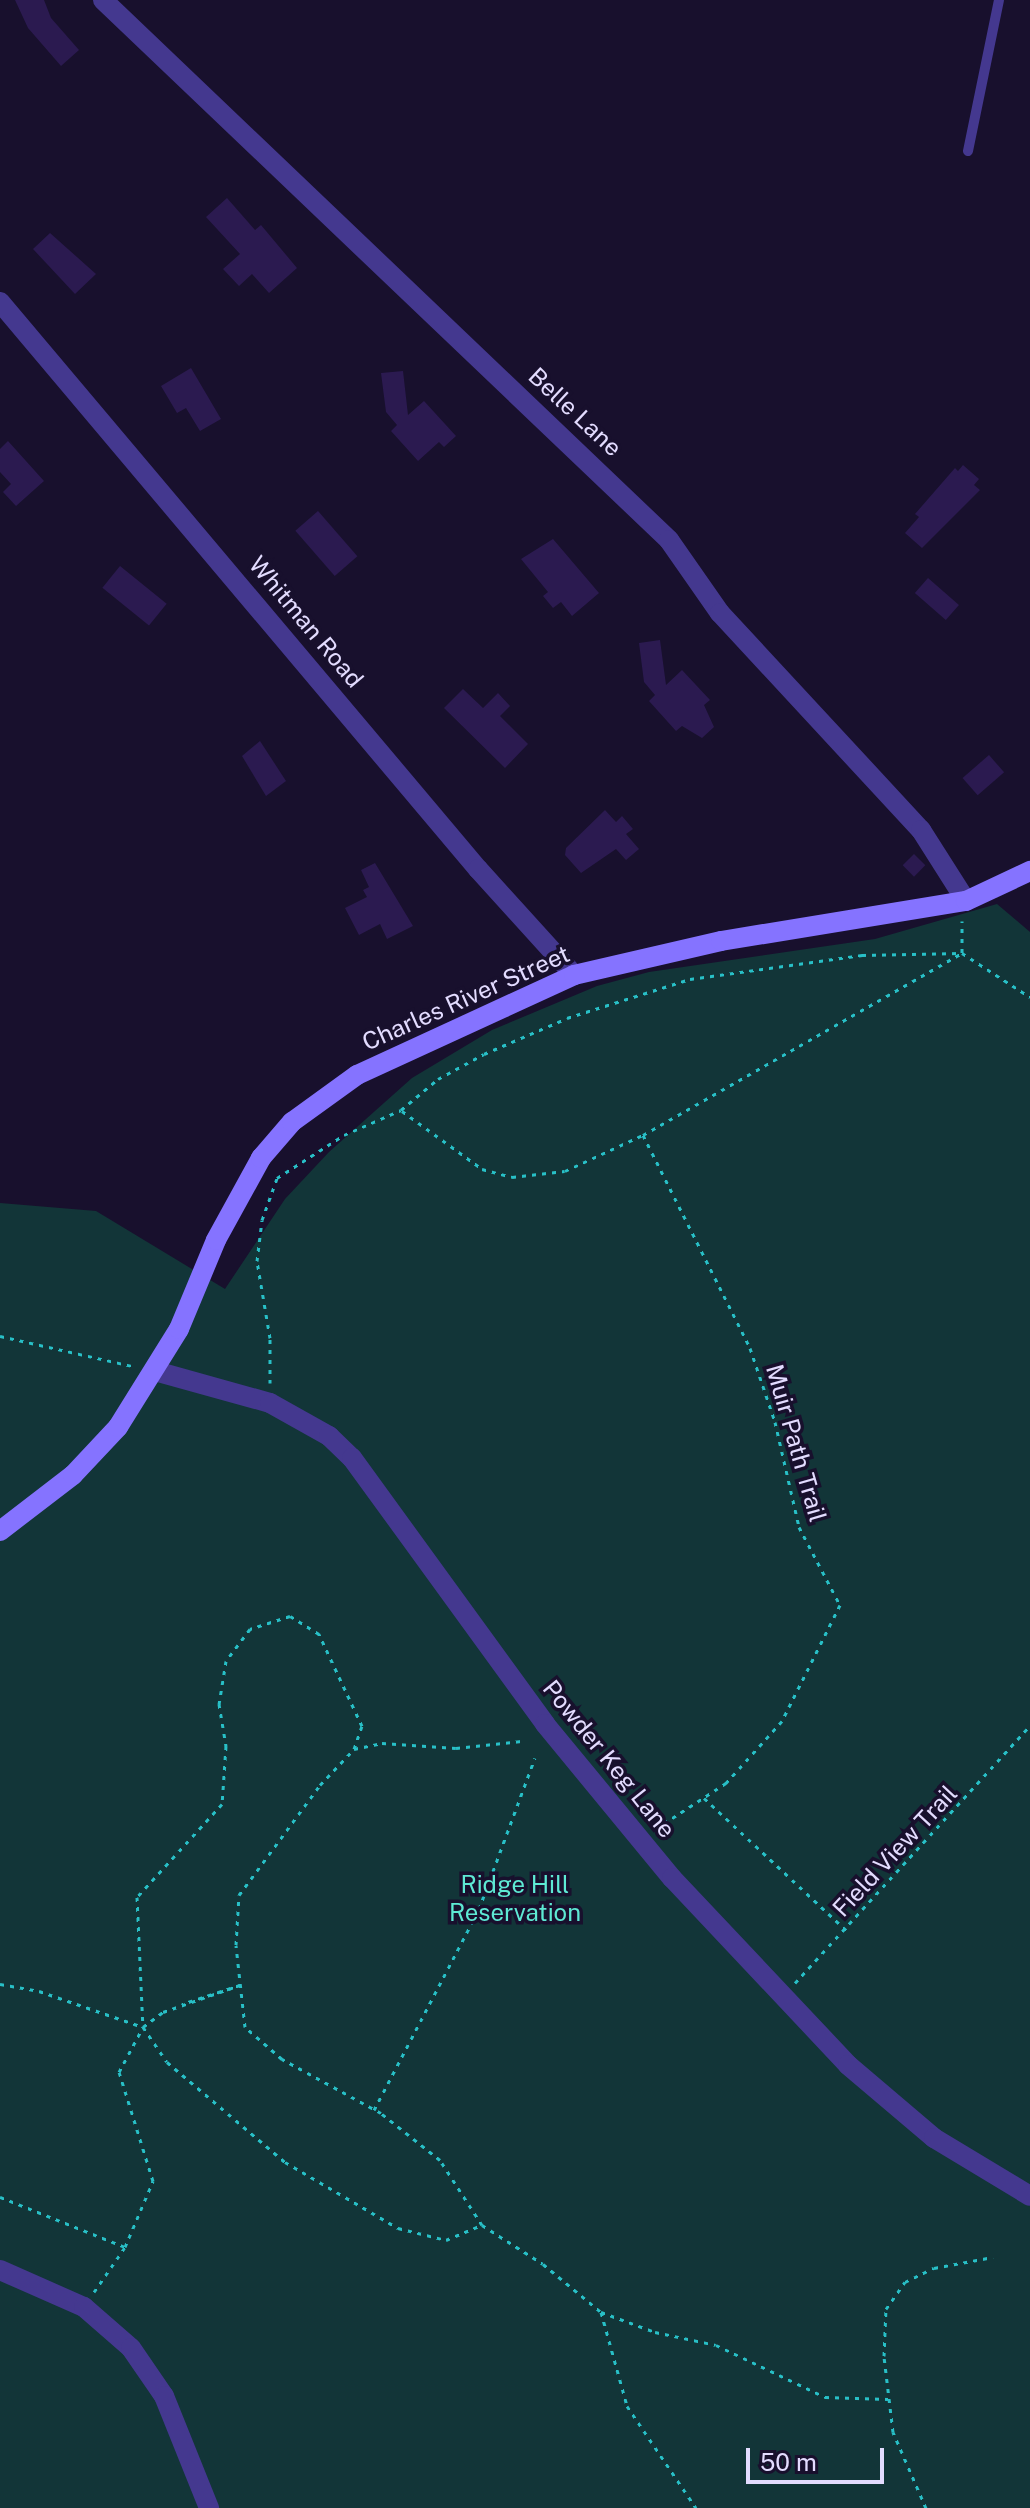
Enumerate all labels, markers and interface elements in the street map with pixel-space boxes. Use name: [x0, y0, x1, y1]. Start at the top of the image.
street label: Belle Lane: [522, 362, 628, 462]
street label: Whitman Road: [243, 551, 369, 693]
street label: Charles River Street: [358, 939, 574, 1057]
street label: Muir Path Trail: [760, 1361, 832, 1525]
street label: Powder Keg Lane: [537, 1674, 681, 1844]
street label: Field View Trail: [827, 1779, 963, 1923]
park label: Ridge Hill Reservation: [449, 1871, 581, 1927]
scale bar: [750, 2432, 888, 2482]
text: 50 m: [760, 2448, 817, 2476]

